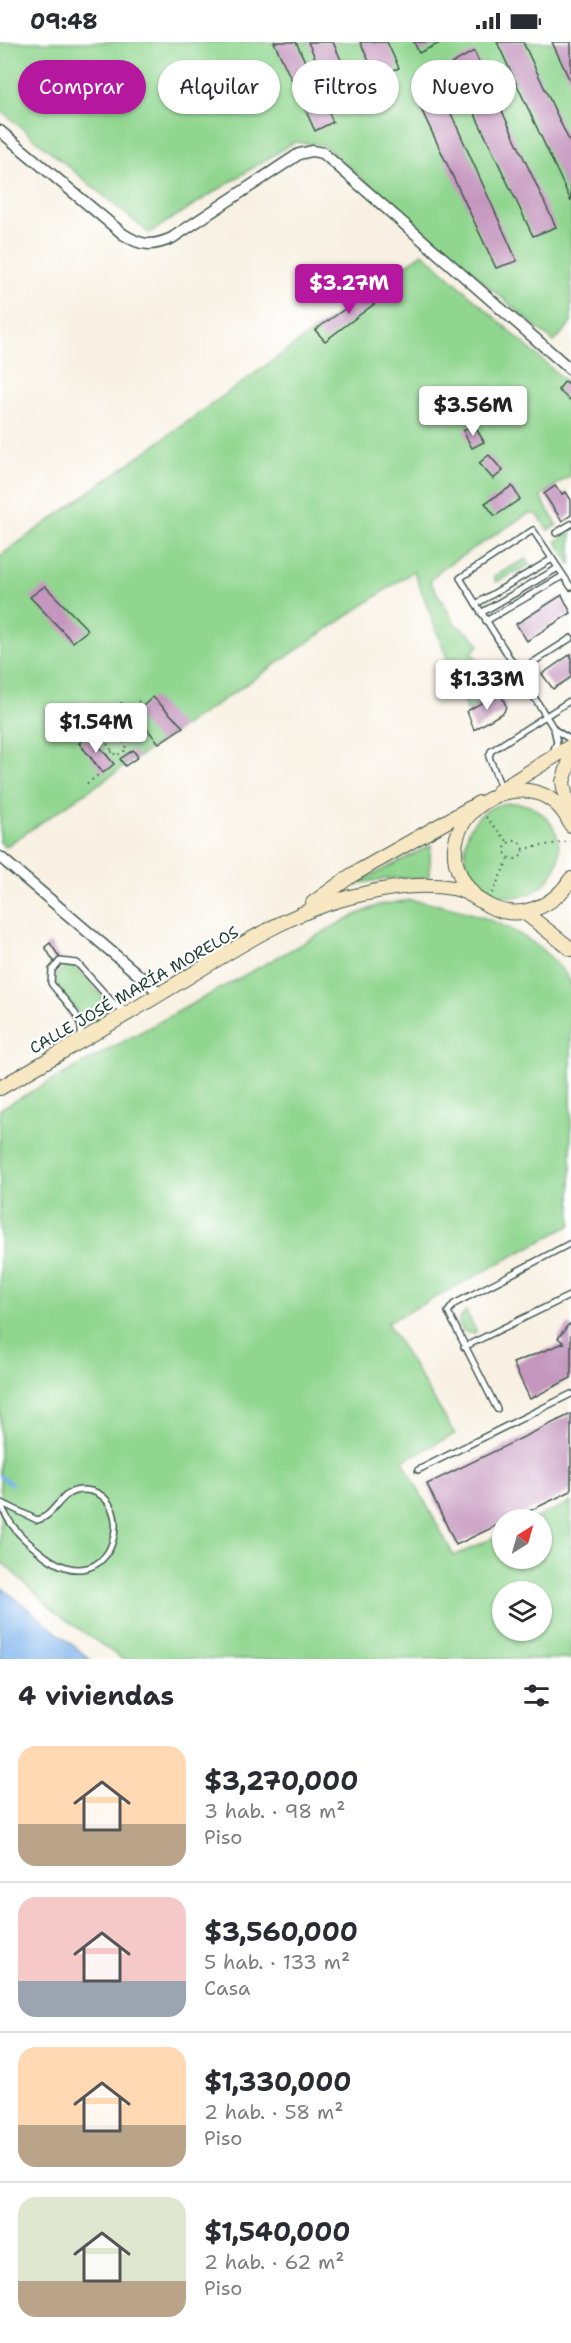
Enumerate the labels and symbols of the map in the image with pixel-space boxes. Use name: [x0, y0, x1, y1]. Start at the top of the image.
pin: $3.27M: [300, 264, 398, 315]
pin: $3.56M: [424, 386, 522, 437]
pin: $1.33M: [438, 660, 536, 711]
pin: $1.54M: [47, 703, 145, 754]
street label: CALLE JOSÉ MARÍA MORELOS: [26, 921, 242, 1059]
north arrow: [492, 1509, 552, 1569]

